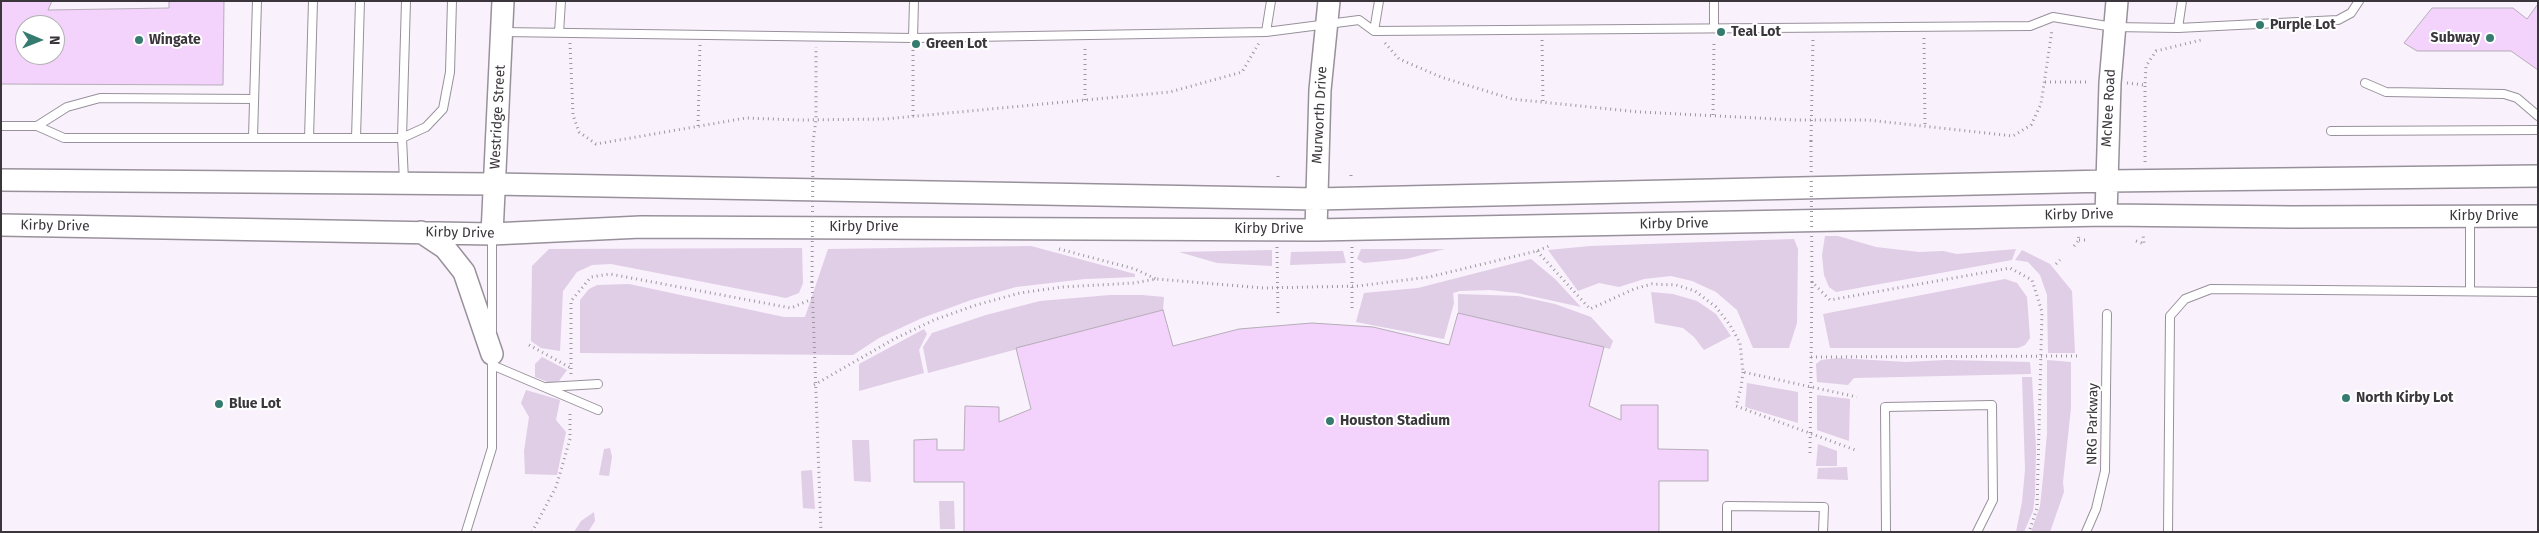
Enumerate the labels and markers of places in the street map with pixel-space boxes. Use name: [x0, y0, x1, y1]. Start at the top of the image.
place label: Purple Lot: [2270, 17, 2336, 33]
marker: Purple Lot: [2254, 19, 2266, 31]
place label: Teal Lot: [1731, 24, 1781, 40]
marker: Teal Lot: [1715, 26, 1727, 38]
place label: Subway: [2431, 30, 2480, 46]
place label: Wingate: [149, 32, 201, 48]
marker: Subway: [2484, 32, 2496, 44]
marker: Wingate: [133, 34, 145, 46]
place label: Green Lot: [926, 36, 987, 52]
marker: Green Lot: [910, 38, 922, 50]
place label: North Kirby Lot: [2356, 390, 2454, 406]
marker: North Kirby Lot: [2340, 392, 2352, 404]
place label: Blue Lot: [229, 396, 281, 412]
marker: Blue Lot: [213, 398, 225, 410]
place label: Houston Stadium: [1340, 413, 1450, 429]
marker: Houston Stadium: [1324, 415, 1336, 427]

